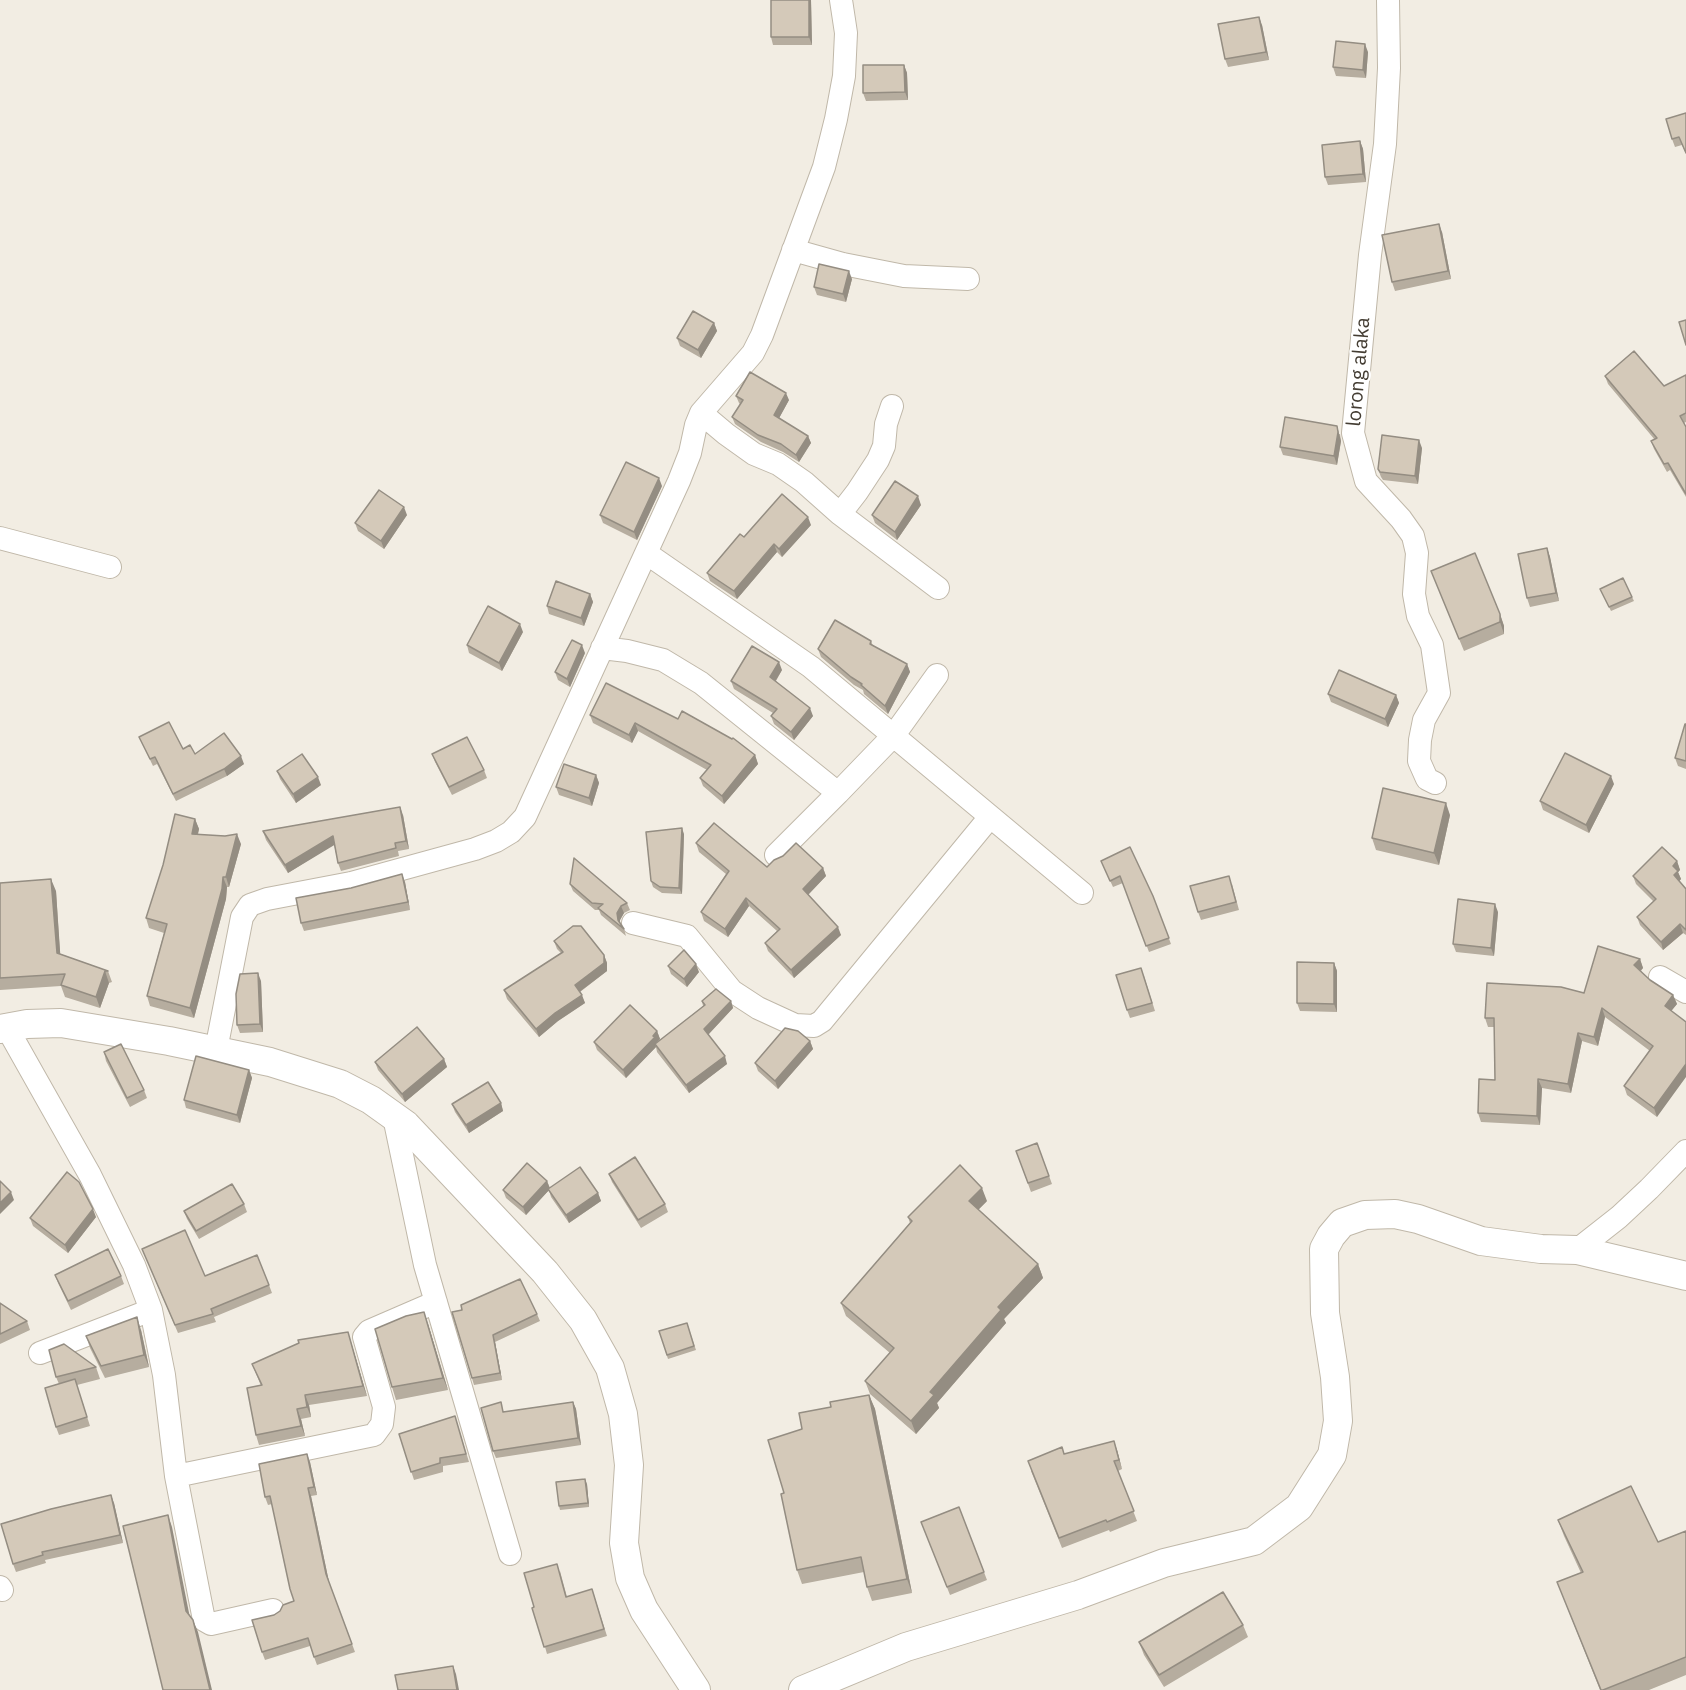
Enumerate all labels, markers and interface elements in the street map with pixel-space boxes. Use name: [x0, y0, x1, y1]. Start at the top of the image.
street label: lorong alaka: [1342, 316, 1376, 428]

